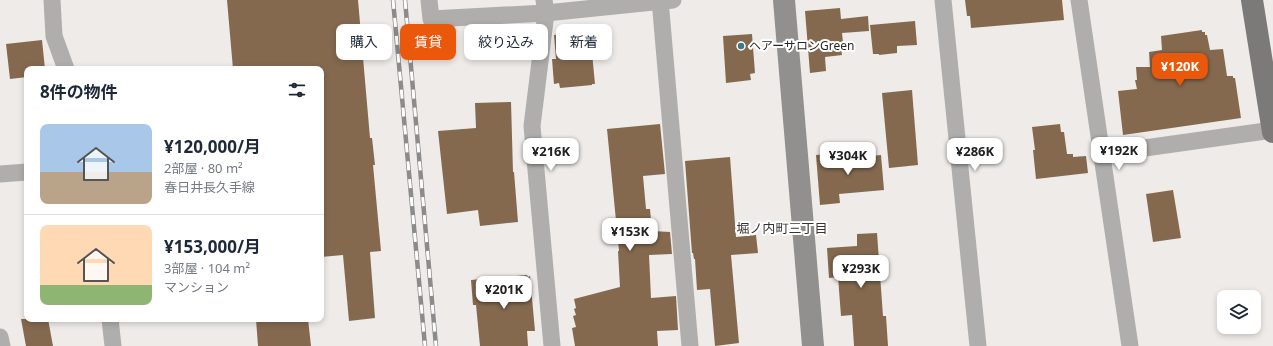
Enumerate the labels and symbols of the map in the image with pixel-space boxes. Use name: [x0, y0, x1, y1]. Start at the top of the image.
place label: ヘアーサロンGreen: [749, 37, 854, 54]
marker: ヘアーサロンGreen: [736, 41, 746, 51]
pin: ¥120K: [1152, 53, 1208, 87]
pin: ¥192K: [1091, 137, 1147, 171]
pin: ¥216K: [523, 138, 579, 172]
pin: ¥286K: [947, 138, 1003, 172]
pin: ¥304K: [820, 142, 876, 176]
pin: ¥153K: [602, 218, 658, 252]
district label: 堀ノ内町三丁目: [736, 219, 828, 237]
pin: ¥293K: [833, 255, 889, 289]
pin: ¥201K: [476, 276, 532, 310]

